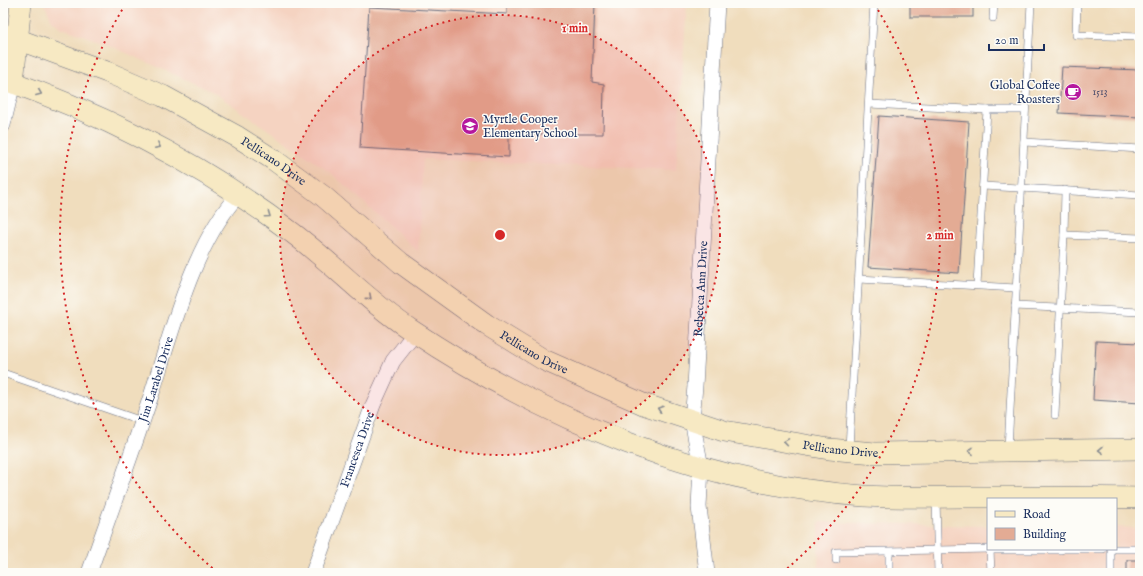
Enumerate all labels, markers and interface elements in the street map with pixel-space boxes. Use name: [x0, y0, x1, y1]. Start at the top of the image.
text: 1 min: [562, 21, 589, 36]
scale bar: [989, 26, 1044, 52]
text: 20 m: [995, 33, 1018, 48]
place label: Global Coffee Roasters: [990, 78, 1060, 107]
cafe icon: Global Coffee Roasters: [1063, 82, 1083, 102]
house number: 1513: [1093, 86, 1108, 99]
one-way arrow: [36, 89, 43, 97]
place label: Myrtle Cooper Elementary School: [483, 112, 578, 141]
school or university icon: Myrtle Cooper Elementary School: [460, 116, 480, 136]
street label: Pellicano Drive: [238, 133, 310, 189]
one-way arrow: [154, 142, 161, 149]
one-way arrow: [264, 210, 271, 217]
centre of rings: [493, 228, 507, 242]
text: 2 min: [926, 228, 954, 243]
street label: Rebecca Ann Drive: [690, 240, 711, 337]
one-way arrow: [364, 293, 371, 300]
street label: Pellicano Drive: [497, 327, 571, 377]
street label: Jim Larabel Drive: [135, 334, 177, 426]
one-way arrow: [657, 406, 664, 414]
street label: Francesca Drive: [337, 409, 378, 490]
street label: Pellicano Drive: [802, 437, 879, 461]
one-way arrow: [783, 438, 789, 447]
one-way arrow: [1098, 445, 1104, 454]
one-way arrow: [968, 447, 974, 455]
legend: [987, 498, 1117, 550]
text: Road: [1023, 507, 1051, 522]
text: Building: [1023, 527, 1067, 542]

